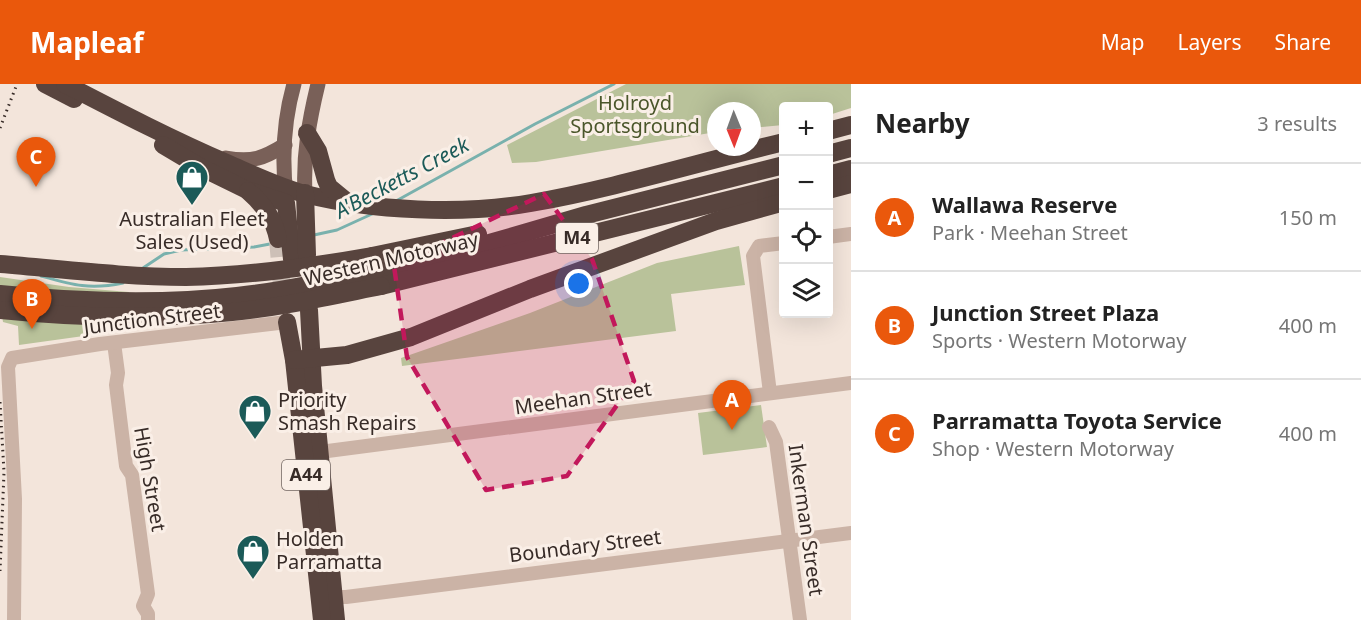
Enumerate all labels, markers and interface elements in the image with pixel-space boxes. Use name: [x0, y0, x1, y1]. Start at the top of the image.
text: Mapleaf: [30, 23, 144, 61]
text: Map: [1101, 28, 1145, 56]
text: Layers: [1178, 28, 1242, 56]
text: Share: [1275, 28, 1331, 56]
park label: Holroyd Sportsground: [570, 89, 700, 139]
north arrow: [707, 102, 761, 156]
map controls: [779, 102, 833, 318]
button: +: [779, 102, 833, 156]
text: Nearby: [875, 105, 970, 141]
text: 3 results: [1257, 110, 1337, 137]
water label: A'Becketts Creek: [328, 129, 475, 225]
pin: C: [16, 138, 56, 187]
button: −: [779, 156, 833, 210]
shop icon: Australian Fleet Sales (Used): [174, 159, 210, 206]
text: Wallawa Reserve: [932, 189, 1117, 219]
text: A: [888, 204, 901, 231]
text: 150 m: [1279, 204, 1337, 231]
place label: Australian Fleet Sales (Used): [119, 205, 265, 255]
button: locate: [779, 210, 833, 264]
text: Park · Meehan Street: [932, 219, 1128, 246]
road number: M4: [556, 223, 598, 253]
street label: Western Motorway: [301, 225, 482, 292]
button: layers: [779, 264, 833, 318]
your location: [564, 269, 593, 298]
pin: B: [12, 280, 51, 329]
street label: Junction Street: [80, 297, 222, 341]
text: Junction Street Plaza: [932, 297, 1159, 327]
text: B: [888, 312, 901, 339]
text: 400 m: [1279, 312, 1337, 339]
text: Sports · Western Motorway: [932, 327, 1187, 354]
street label: Meehan Street: [513, 375, 653, 420]
pin: A: [712, 380, 752, 430]
place label: Priority Smash Repairs: [278, 386, 416, 436]
shop icon: Priority Smash Repairs: [237, 393, 273, 440]
text: Parramatta Toyota Service: [932, 405, 1222, 435]
text: C: [888, 420, 901, 447]
text: 400 m: [1279, 420, 1337, 447]
street label: High Street: [128, 425, 173, 533]
text: Shop · Western Motorway: [932, 435, 1174, 462]
street label: Inkerman Street: [783, 442, 830, 597]
road number: A44: [282, 460, 330, 490]
street label: Boundary Street: [507, 523, 662, 568]
place label: Holden Parramatta: [276, 525, 382, 575]
shop icon: Holden Parramatta: [235, 533, 271, 580]

